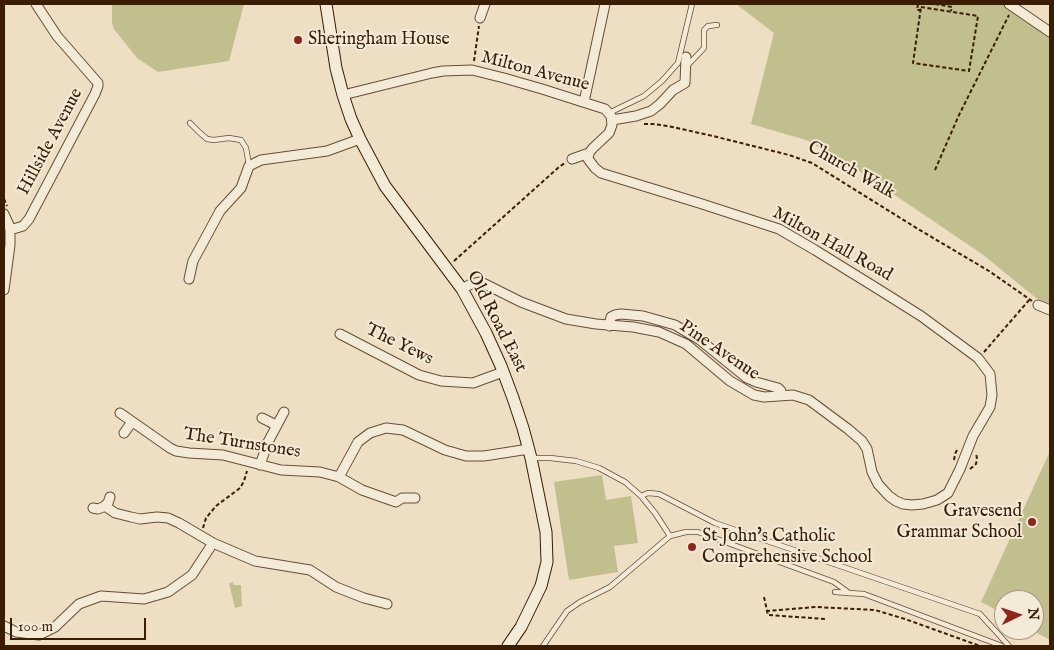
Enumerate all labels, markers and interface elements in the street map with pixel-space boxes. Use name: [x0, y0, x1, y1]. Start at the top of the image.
place label: Sheringham House: [308, 29, 450, 51]
marker: Sheringham House: [292, 34, 304, 46]
street label: Milton Avenue: [479, 47, 591, 97]
street label: Hillside Avenue: [14, 85, 88, 199]
street label: Church Walk: [803, 137, 899, 205]
street label: Milton Hall Road: [768, 203, 896, 287]
street label: Old Road East: [461, 268, 531, 376]
street label: Pine Avenue: [675, 316, 763, 386]
street label: The Yews: [362, 319, 436, 371]
street label: The Turnstones: [182, 424, 302, 464]
place label: Gravesend Grammar School: [896, 501, 1022, 544]
marker: Gravesend Grammar School: [1026, 516, 1038, 528]
place label: St John's Catholic Comprehensive School: [702, 526, 872, 568]
marker: St John's Catholic Comprehensive School: [686, 541, 698, 553]
north arrow: [994, 590, 1044, 640]
text: N: [1024, 607, 1042, 621]
scale bar: [12, 608, 149, 640]
text: 100 m: [18, 617, 53, 636]

